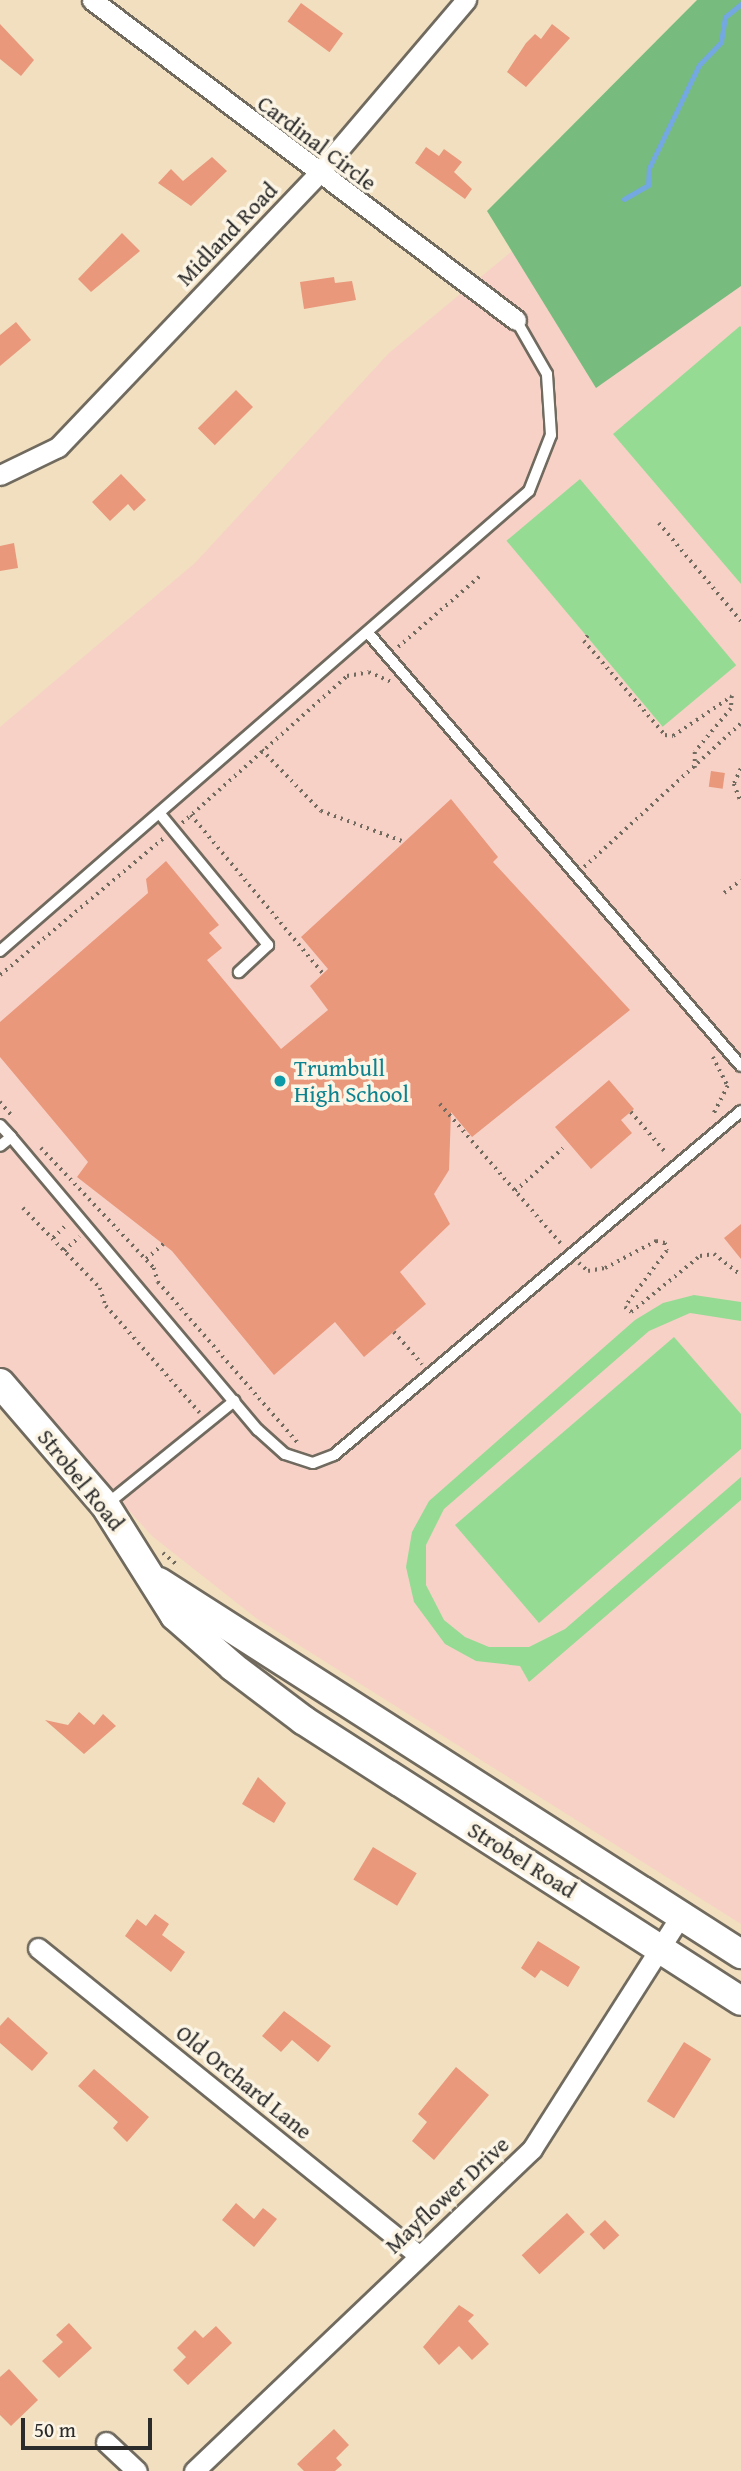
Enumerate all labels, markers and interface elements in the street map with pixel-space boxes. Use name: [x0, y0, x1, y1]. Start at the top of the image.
street label: Cardinal Circle: [252, 89, 382, 197]
street label: Midland Road: [171, 176, 283, 292]
place label: Trumbull High School: [294, 1054, 409, 1108]
marker: Trumbull High School: [272, 1073, 288, 1089]
street label: Strobel Road: [32, 1424, 130, 1536]
street label: Strobel Road: [463, 1816, 581, 1904]
street label: Old Orchard Lane: [170, 2019, 318, 2145]
street label: Mayflower Drive: [379, 2131, 515, 2259]
scale bar: [24, 2404, 156, 2448]
text: 50 m: [34, 2414, 76, 2445]

